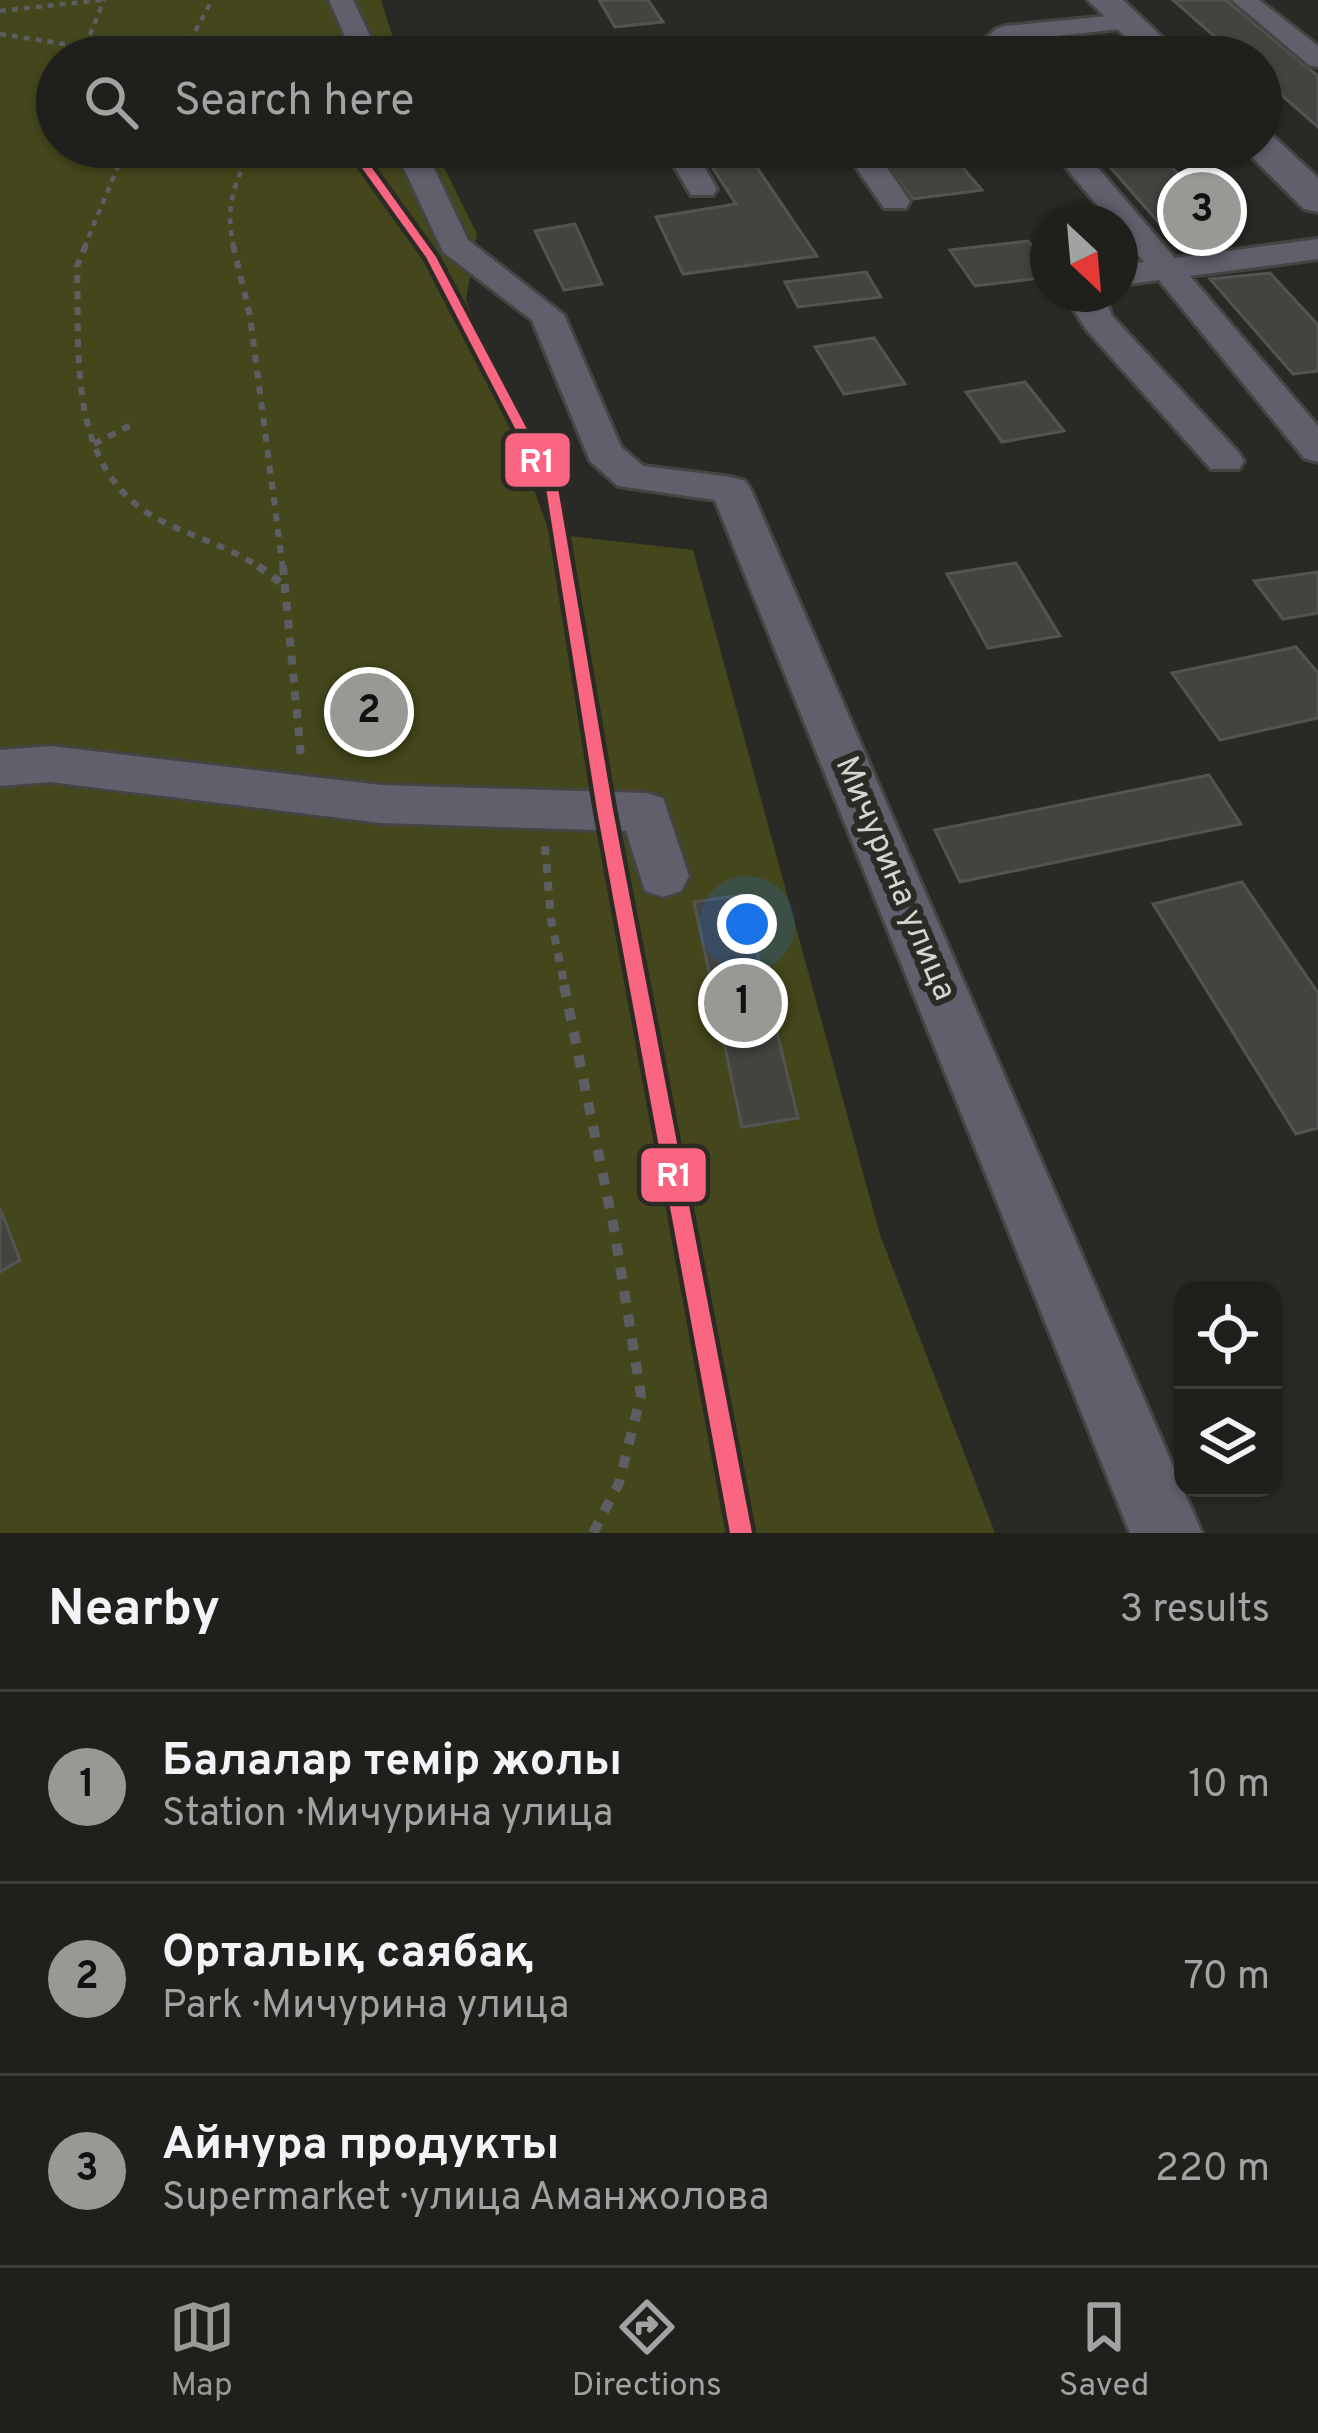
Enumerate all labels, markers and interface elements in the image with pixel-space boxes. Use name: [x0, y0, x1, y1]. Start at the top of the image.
search box: [36, 36, 1282, 168]
icon: search: [78, 69, 144, 135]
text: Search here: [174, 74, 414, 131]
pin: 3: [1163, 166, 1241, 256]
north arrow: [1030, 204, 1138, 312]
line badge: R1: [503, 431, 572, 489]
text: R1: [519, 443, 555, 485]
pin: 2: [330, 667, 408, 757]
street label: Мичурина улица: [824, 751, 964, 1007]
your location: [717, 894, 777, 954]
pin: 1: [704, 958, 782, 1048]
line badge: R1: [639, 1146, 708, 1204]
text: R1: [656, 1157, 692, 1199]
map controls: [1174, 1281, 1282, 1497]
button: locate: [1174, 1281, 1282, 1389]
button: layers: [1174, 1389, 1282, 1497]
text: Nearby: [48, 1579, 220, 1644]
text: 3 results: [1120, 1587, 1270, 1636]
text: Балалар темір жолы: [162, 1734, 622, 1791]
text: 1: [79, 1762, 95, 1811]
text: 10 m: [1188, 1762, 1270, 1811]
text: Station · Мичурина улица: [162, 1791, 613, 1840]
text: Орталық саябақ: [162, 1926, 534, 1983]
text: 2: [75, 1954, 99, 2003]
text: 70 m: [1184, 1954, 1270, 2003]
text: Park · Мичурина улица: [162, 1983, 569, 2032]
text: Айнура продукты: [162, 2118, 559, 2175]
text: 3: [75, 2146, 99, 2195]
text: 220 m: [1155, 2146, 1270, 2195]
text: Supermarket · улица Аманжолова: [162, 2175, 769, 2224]
tab: Map: [169, 2294, 235, 2408]
tab: Directions: [572, 2294, 722, 2408]
tab: Saved: [1059, 2294, 1149, 2408]

